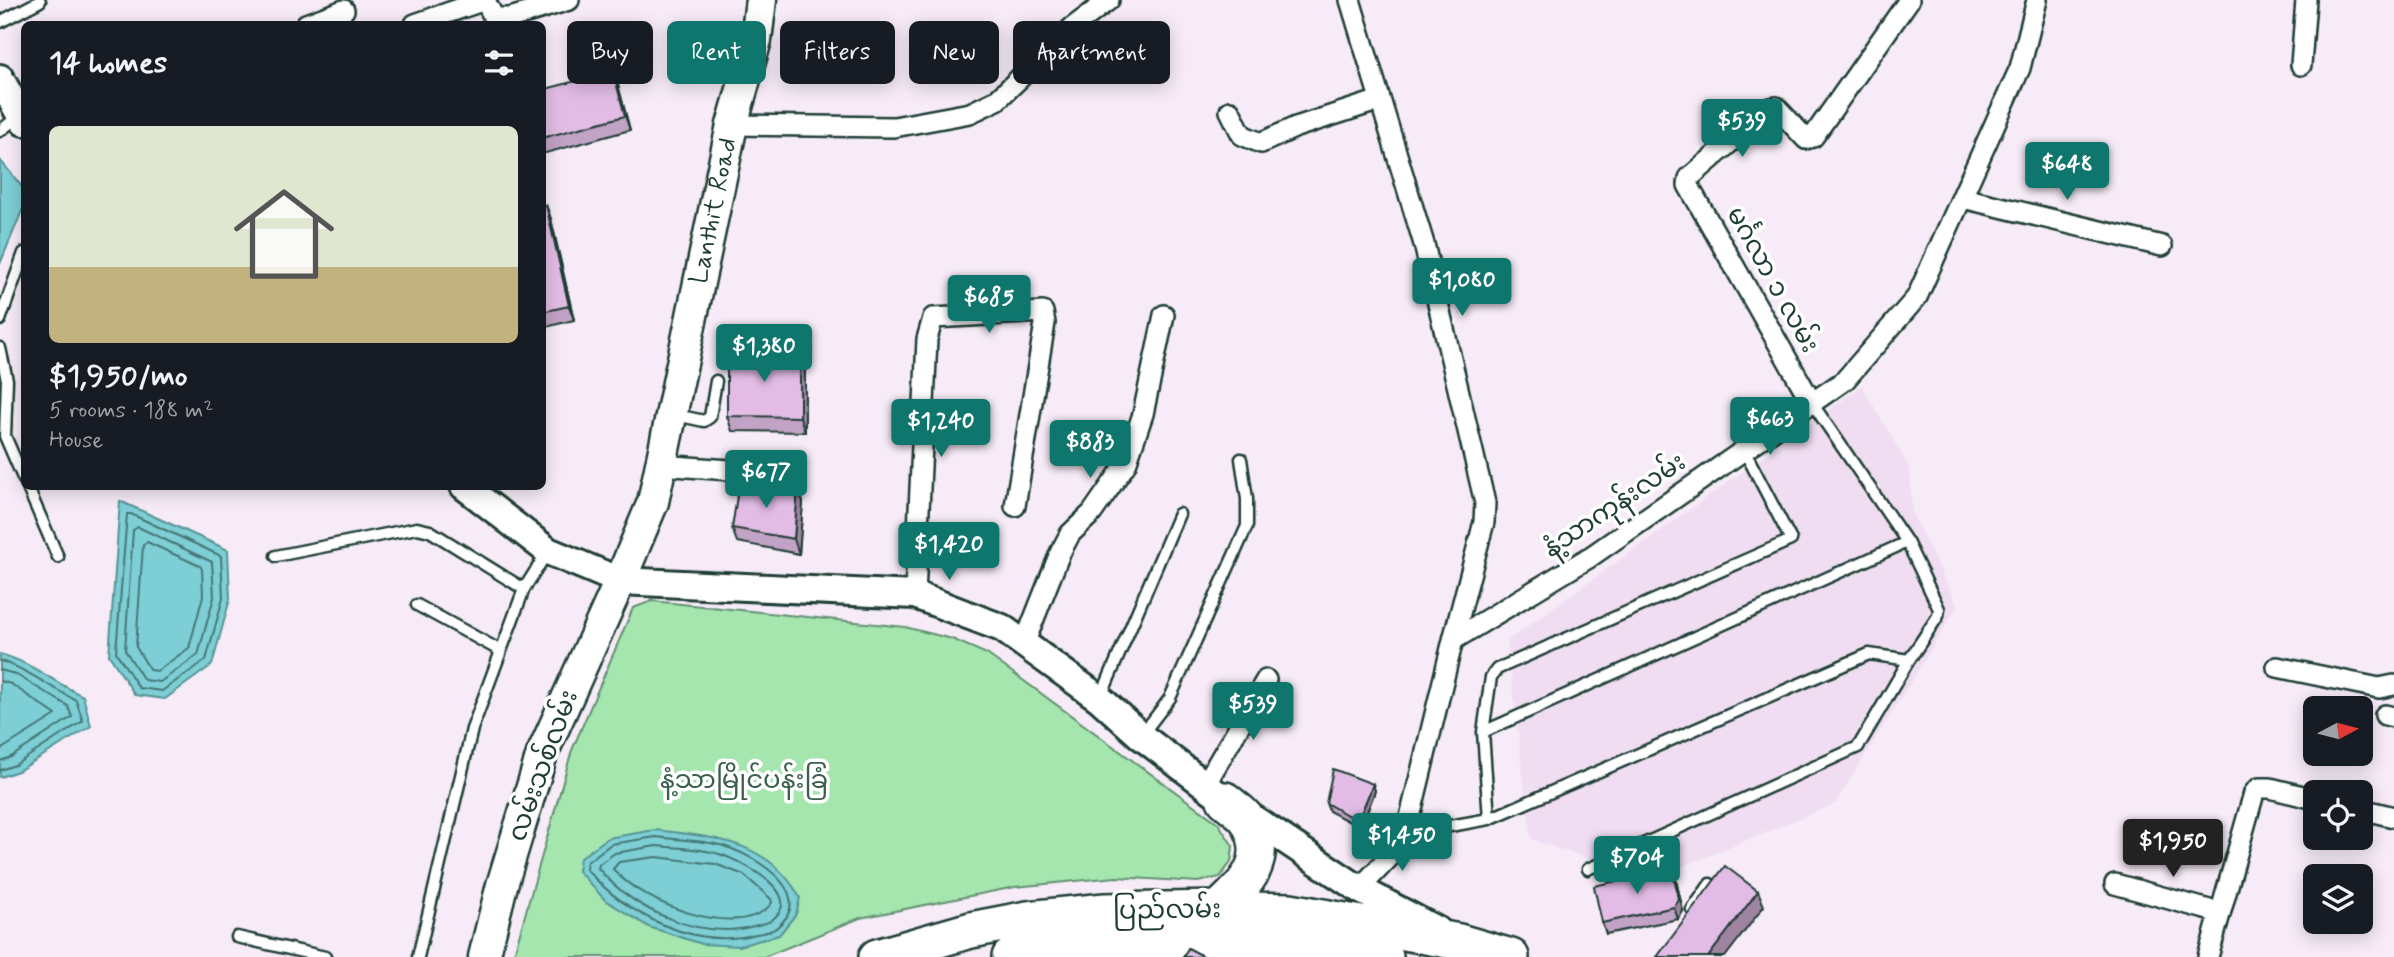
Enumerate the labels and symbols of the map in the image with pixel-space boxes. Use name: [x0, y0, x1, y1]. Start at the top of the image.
pin: $539: [1701, 100, 1783, 159]
street label: Lanthit Road: [682, 135, 746, 287]
pin: $648: [2026, 142, 2108, 202]
street label: မင်္ဂလာ ၁ လမ်း: [1718, 200, 1828, 359]
pin: $1,080: [1405, 258, 1519, 318]
pin: $685: [948, 276, 1030, 335]
pin: $1,380: [707, 324, 821, 384]
pin: $663: [1729, 398, 1811, 457]
pin: $1,240: [884, 400, 998, 459]
pin: $883: [1049, 420, 1131, 480]
street label: နံ့သာကုန်းလမ်း: [1536, 444, 1694, 568]
pin: $677: [725, 450, 807, 510]
pin: $1,420: [892, 522, 1006, 582]
pin: $539: [1212, 682, 1294, 742]
street label: လမ်းသစ်လမ်း: [499, 685, 587, 846]
north arrow: [2303, 696, 2373, 766]
park label: နံ့သာမြိုင်ပန်းခြံ: [660, 762, 828, 800]
pin: $1,450: [1345, 814, 1459, 873]
pin: $1,950: [2116, 820, 2230, 879]
pin: $704: [1596, 836, 1678, 896]
street label: ပြည်လမ်း: [1113, 891, 1221, 931]

